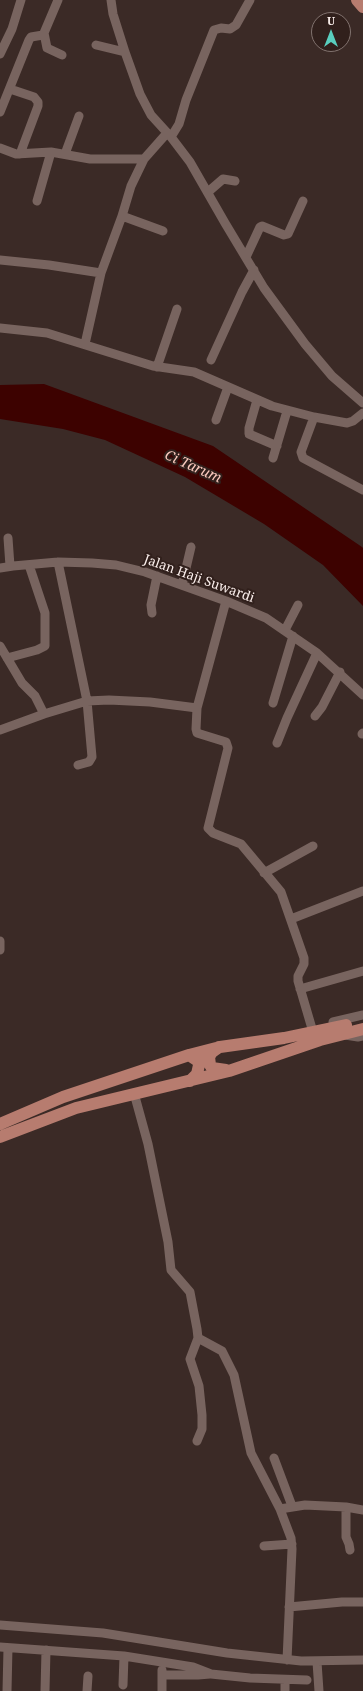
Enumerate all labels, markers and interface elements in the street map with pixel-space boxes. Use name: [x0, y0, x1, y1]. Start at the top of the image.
north arrow: [311, 12, 351, 52]
text: U: [327, 13, 335, 28]
water label: Ci Tarum: [162, 447, 224, 487]
street label: Jalan Haji Suwardi: [142, 552, 256, 606]

